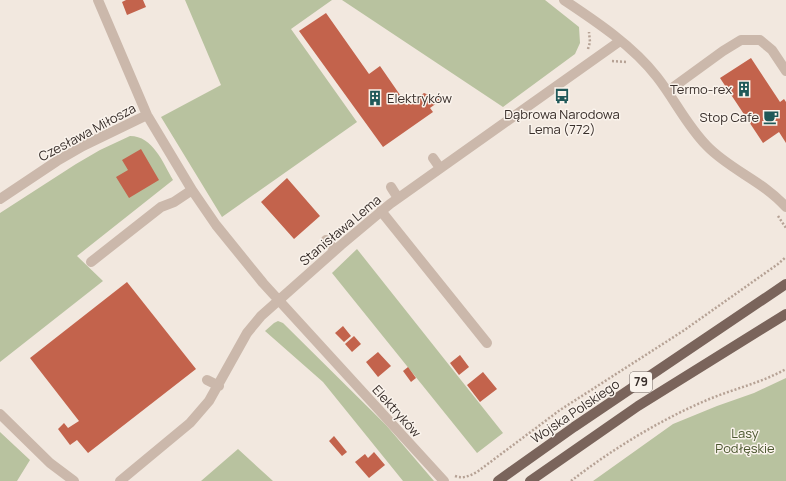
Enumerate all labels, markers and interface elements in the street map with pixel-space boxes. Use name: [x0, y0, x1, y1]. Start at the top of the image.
place label: Termo-rex: [670, 80, 732, 98]
building icon: Termo-rex: [735, 80, 753, 98]
bus stop icon: Dąbrowa Narodowa Lema (772): [553, 87, 571, 105]
building icon: Elektryków: [366, 89, 384, 107]
place label: Elektryków: [387, 89, 452, 107]
street label: Czesława Miłosza: [35, 99, 139, 165]
place label: Dąbrowa Narodowa Lema (772): [504, 105, 620, 138]
place label: Stop Cafe: [700, 108, 759, 126]
cafe icon: Stop Cafe: [762, 108, 780, 126]
street label: Stanisława Lema: [295, 191, 385, 269]
road number: 79: [630, 372, 652, 392]
street label: Wojska Polskiego: [527, 374, 623, 447]
street label: Elektryków: [369, 381, 425, 441]
park label: Lasy Podłęskie: [715, 424, 775, 457]

